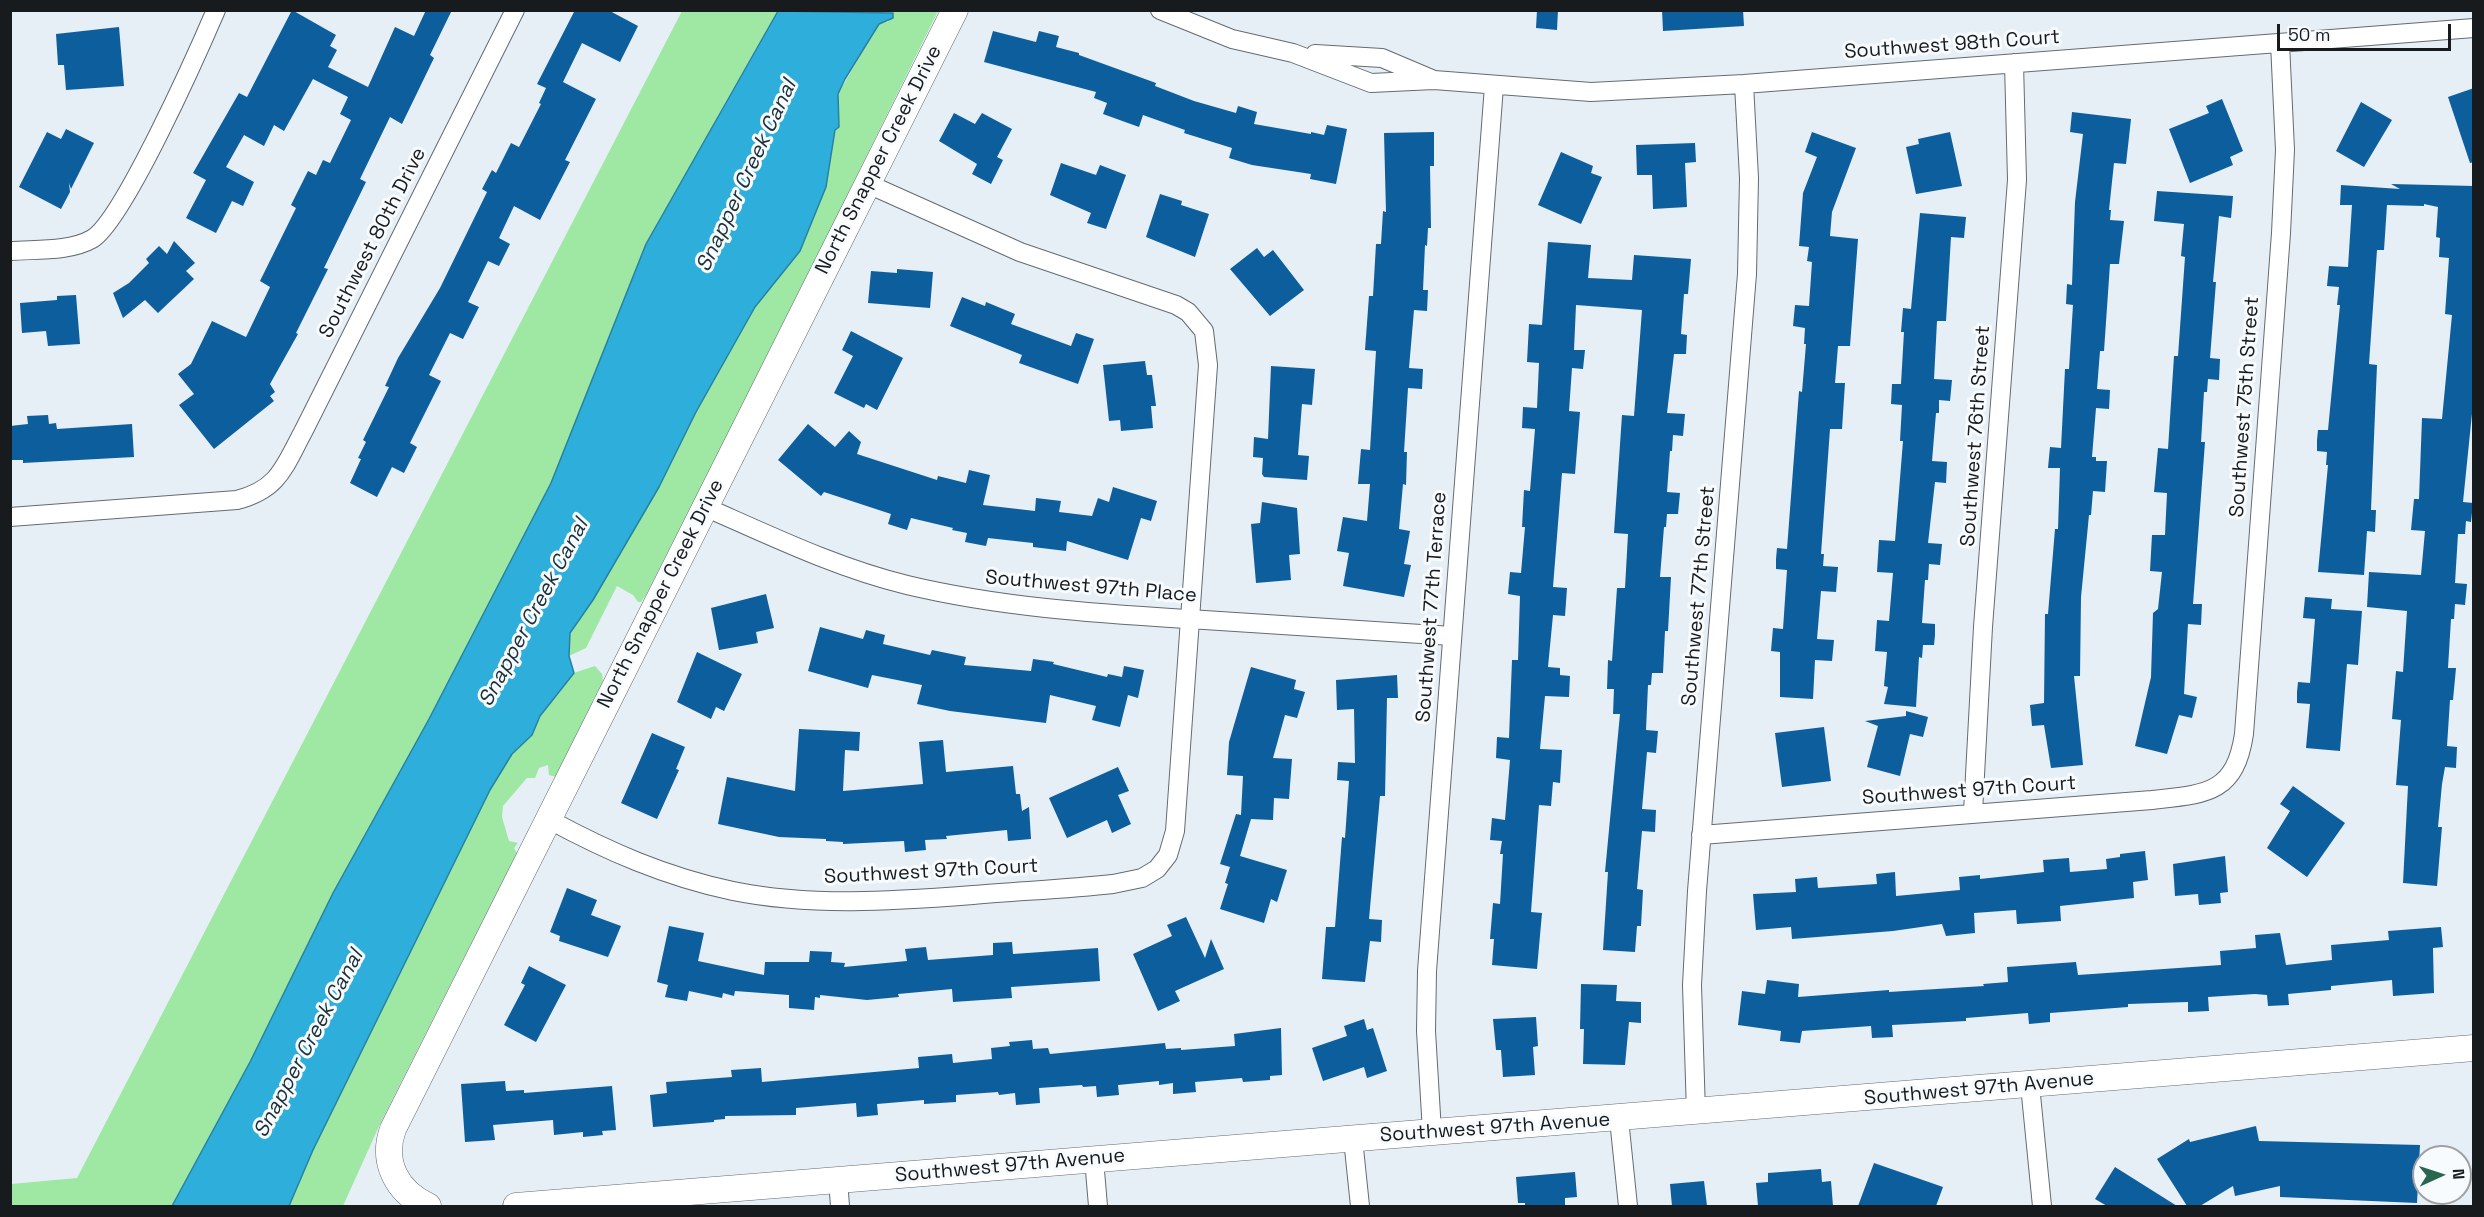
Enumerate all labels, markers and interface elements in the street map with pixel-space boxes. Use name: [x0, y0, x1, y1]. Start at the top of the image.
scale bar: [2280, 12, 2454, 50]
text: 50 m: [2288, 23, 2330, 46]
street label: Southwest 98th Court: [1843, 25, 2061, 65]
street label: North Snapper Creek Drive: [811, 42, 947, 278]
water label: Snapper Creek Canal: [691, 76, 803, 276]
street label: Southwest 80th Drive: [315, 144, 431, 342]
street label: Southwest 75th Street: [2225, 296, 2265, 518]
street label: Southwest 76th Street: [1956, 325, 1996, 547]
street label: North Snapper Creek Drive: [593, 476, 729, 712]
street label: Southwest 77th Street: [1677, 485, 1721, 707]
street label: Southwest 77th Terrace: [1412, 491, 1452, 723]
water label: Snapper Creek Canal: [474, 515, 594, 711]
street label: Southwest 97th Place: [984, 566, 1198, 608]
street label: Southwest 97th Court: [1861, 772, 2077, 810]
street label: Southwest 97th Court: [823, 854, 1039, 890]
water label: Snapper Creek Canal: [249, 946, 369, 1142]
street label: Southwest 97th Avenue: [1863, 1067, 2095, 1111]
street label: Southwest 97th Avenue: [1379, 1108, 1611, 1148]
street label: Southwest 97th Avenue: [894, 1144, 1126, 1188]
north arrow: [2412, 1145, 2472, 1205]
text: N: [2448, 1168, 2469, 1180]

